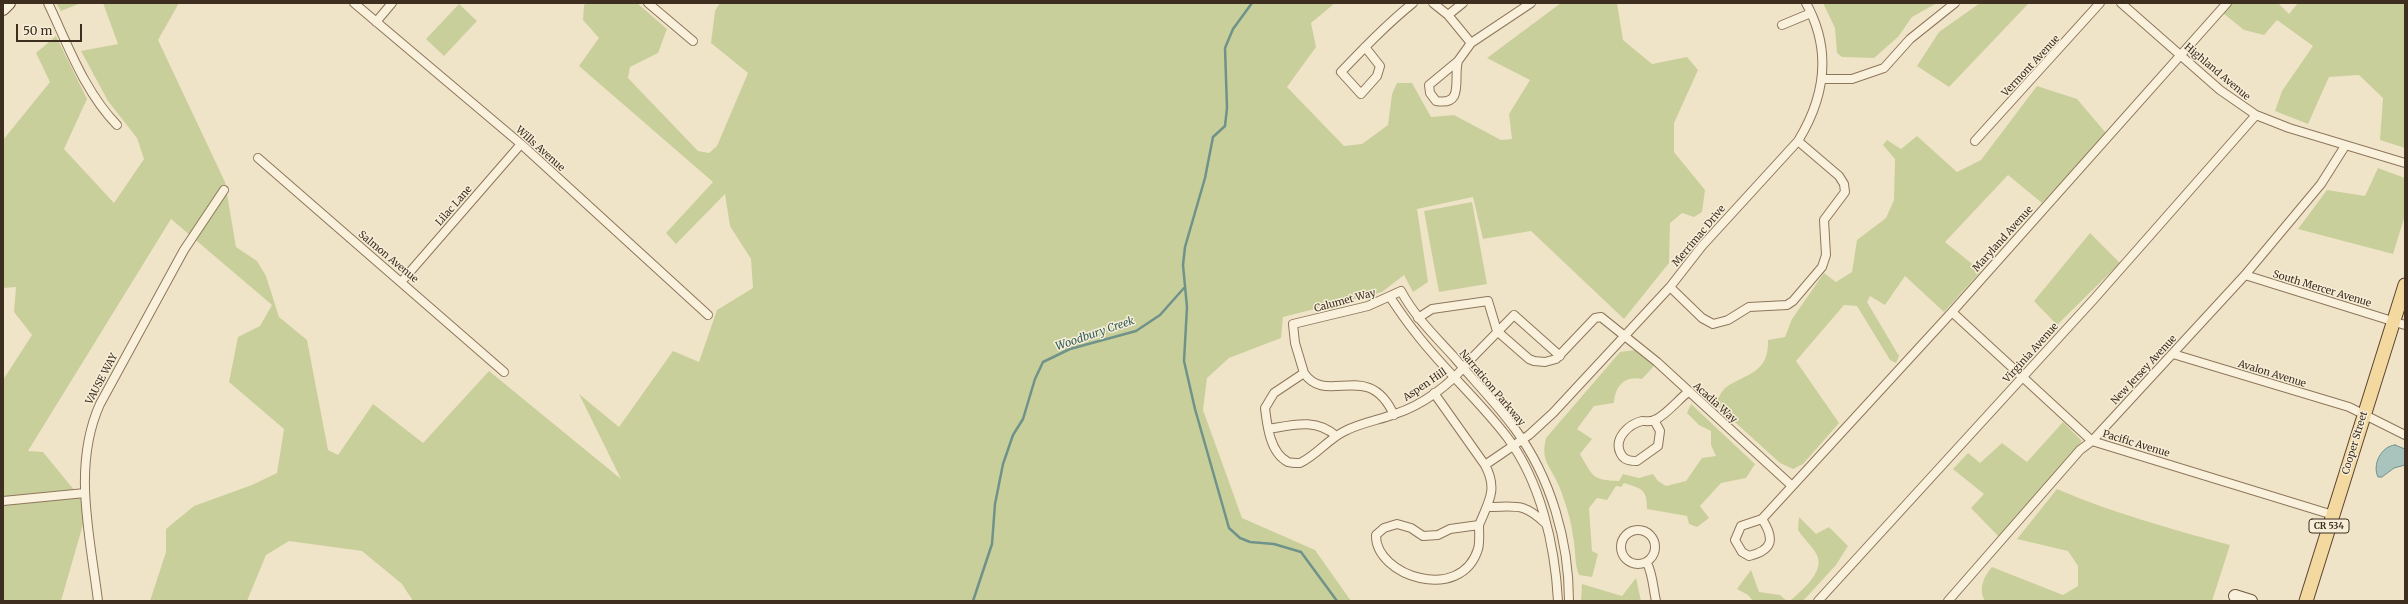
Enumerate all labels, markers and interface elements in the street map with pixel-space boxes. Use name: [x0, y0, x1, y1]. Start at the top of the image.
scale bar: [18, 16, 84, 42]
text: 50 m: [23, 23, 52, 38]
street label: Vermont Avenue: [2000, 33, 2062, 99]
street label: Highland Avenue: [2182, 41, 2252, 103]
street label: Wills Avenue: [513, 124, 567, 174]
street label: Lilac Lane: [433, 184, 475, 228]
street label: Merrimac Drive: [1670, 203, 1728, 269]
street label: Maryland Avenue: [1970, 204, 2036, 274]
street label: Salmon Avenue: [356, 228, 420, 286]
street label: South Mercer Avenue: [2271, 268, 2373, 310]
street label: Calumet Way: [1313, 287, 1377, 315]
water label: Woodbury Creek: [1054, 314, 1136, 354]
street label: Virginia Avenue: [2001, 321, 2061, 385]
street label: New Jersey Avenue: [2109, 333, 2179, 407]
street label: Narraticon Parkway: [1457, 347, 1527, 429]
street label: VAUSE WAY: [84, 351, 120, 407]
street label: Avalon Avenue: [2237, 358, 2307, 390]
street label: Aspen Hill: [1401, 366, 1449, 404]
street label: Acadia Way: [1691, 380, 1739, 426]
street label: Cooper Street: [2340, 410, 2370, 476]
street label: Pacific Avenue: [2101, 428, 2171, 460]
road number: CR 534: [2309, 519, 2349, 533]

